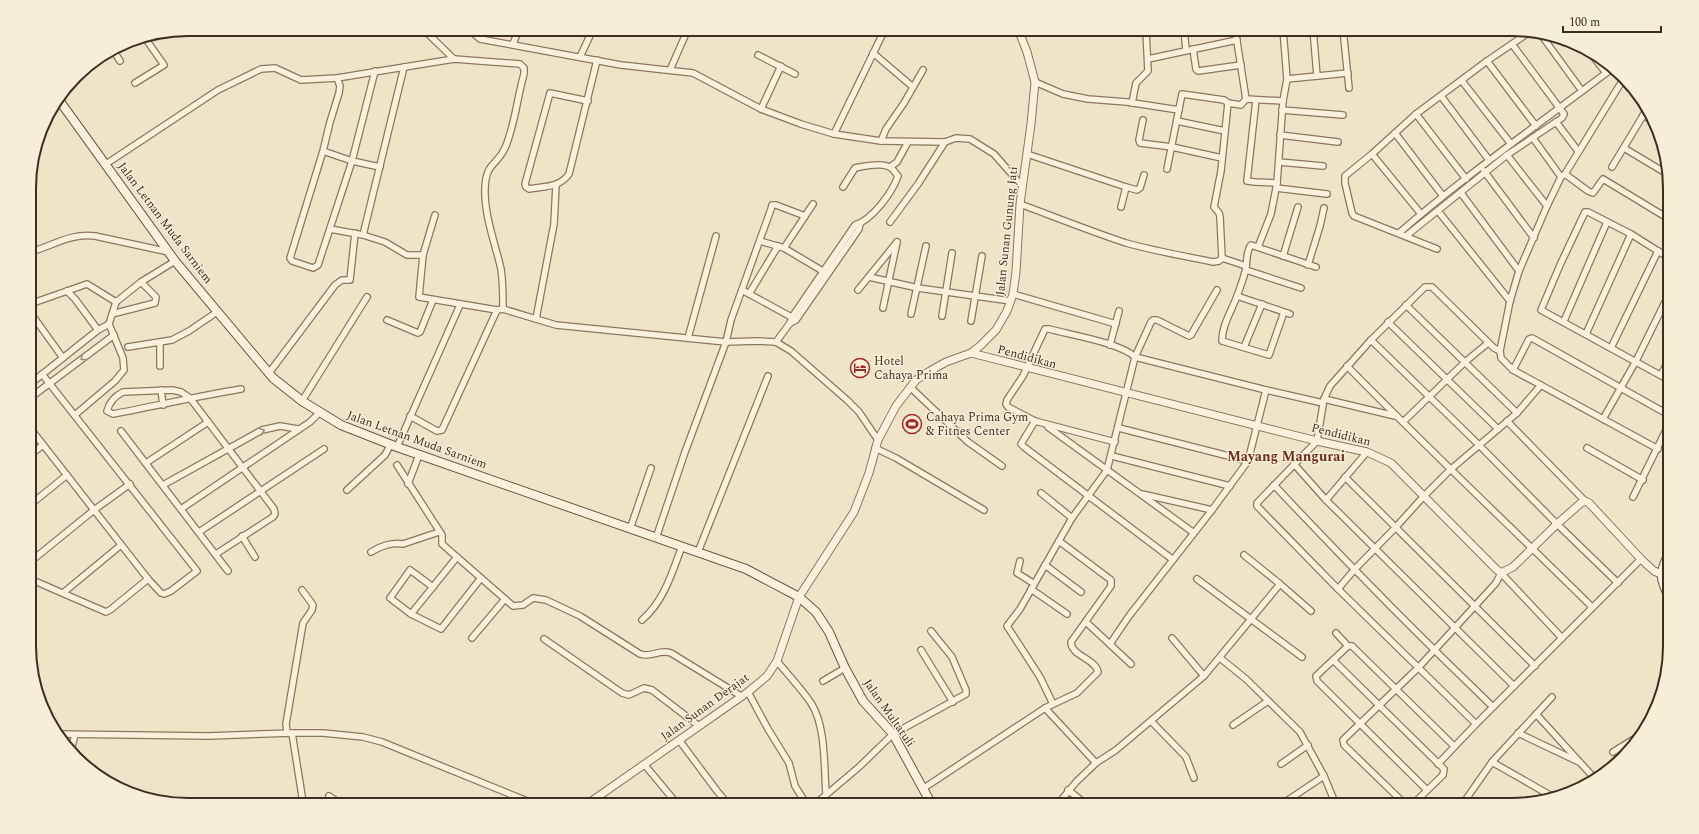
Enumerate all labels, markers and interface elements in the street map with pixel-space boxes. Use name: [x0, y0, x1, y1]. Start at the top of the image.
scale bar: [1563, 8, 1661, 34]
text: 100 m: [1569, 13, 1600, 32]
street label: Jalan Letnan Muda Sarniem: [113, 158, 217, 288]
street label: Jalan Sunan Gunung Jati: [991, 165, 1023, 297]
street label: Pendidikan: [995, 340, 1059, 374]
place label: Hotel Cahaya Prima: [874, 352, 948, 385]
one-way arrow: [80, 353, 87, 360]
hotel icon: Hotel Cahaya Prima: [849, 357, 871, 379]
street label: Jalan Letnan Muda Sarniem: [344, 406, 490, 474]
place label: Cahaya Prima Gym & Fitnes Center: [926, 408, 1028, 441]
sports icon: Cahaya Prima Gym & Fitnes Center: [901, 413, 923, 435]
street label: Pendidikan: [1309, 418, 1373, 452]
one-way arrow: [258, 427, 265, 436]
district label: Mayang Mangurai: [1227, 446, 1345, 467]
street label: Jalan Sunan Derajat: [657, 668, 753, 746]
street label: Jalan Multatuli: [858, 675, 920, 751]

